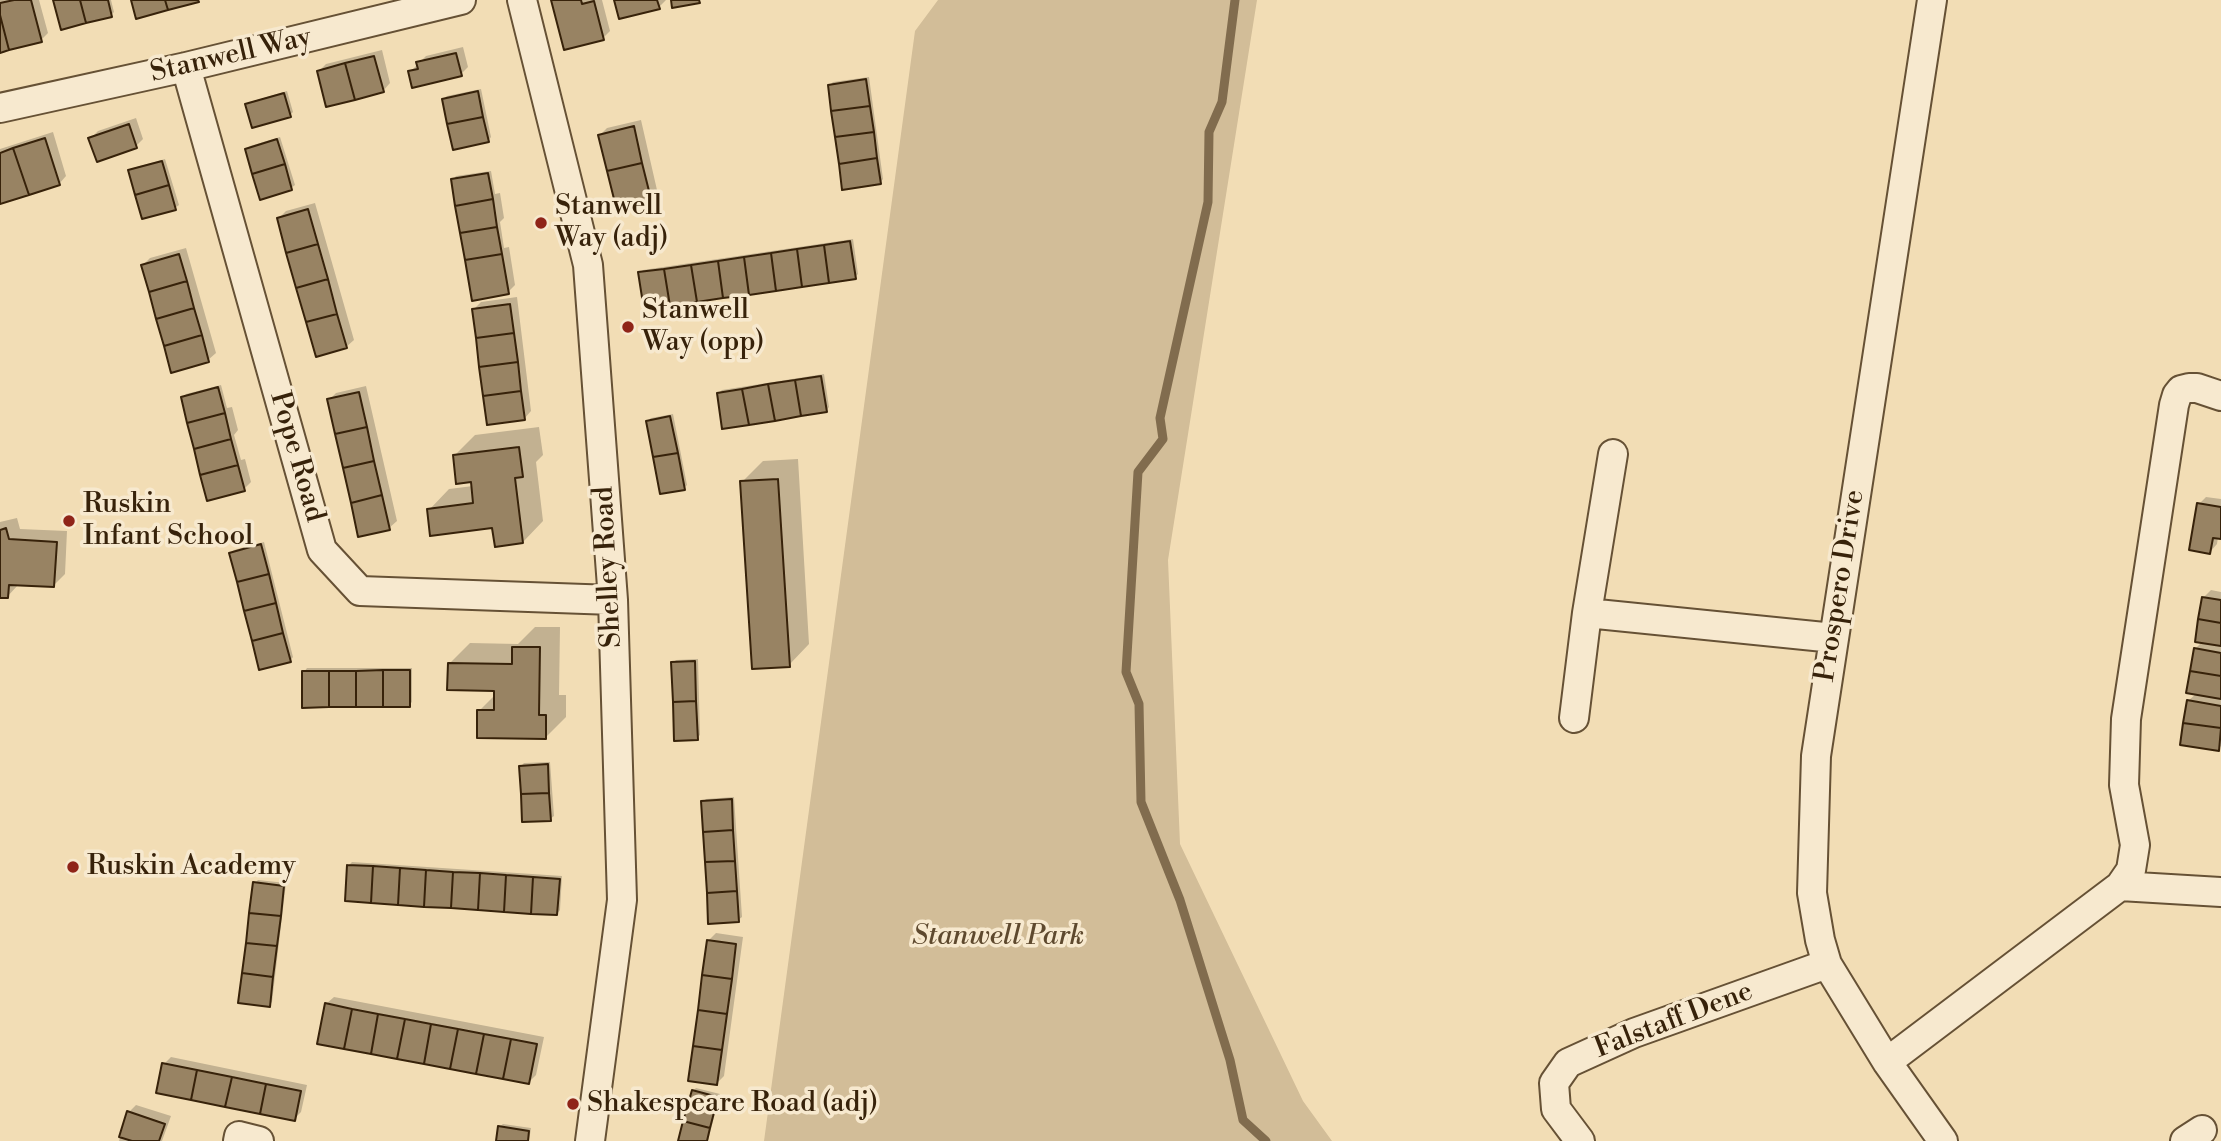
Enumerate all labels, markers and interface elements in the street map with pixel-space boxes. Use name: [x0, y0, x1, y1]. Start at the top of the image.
street label: Stanwell Way: [147, 21, 315, 91]
place label: Stanwell Way (adj): [555, 190, 668, 256]
marker: Stanwell Way (adj): [533, 215, 549, 231]
place label: Stanwell Way (opp): [642, 294, 764, 360]
marker: Stanwell Way (opp): [620, 319, 636, 335]
street label: Pope Road: [261, 388, 331, 526]
street label: Shelley Road: [588, 485, 630, 649]
place label: Ruskin Infant School: [83, 488, 253, 554]
street label: Prospero Drive: [1809, 488, 1873, 684]
marker: Ruskin Infant School: [61, 513, 77, 529]
place label: Ruskin Academy: [87, 850, 296, 884]
marker: Ruskin Academy: [65, 859, 81, 875]
park label: Stanwell Park: [912, 920, 1084, 954]
street label: Falstaff Dene: [1590, 975, 1758, 1067]
place label: Shakespeare Road (adj): [587, 1087, 878, 1121]
marker: Shakespeare Road (adj): [565, 1096, 581, 1112]

